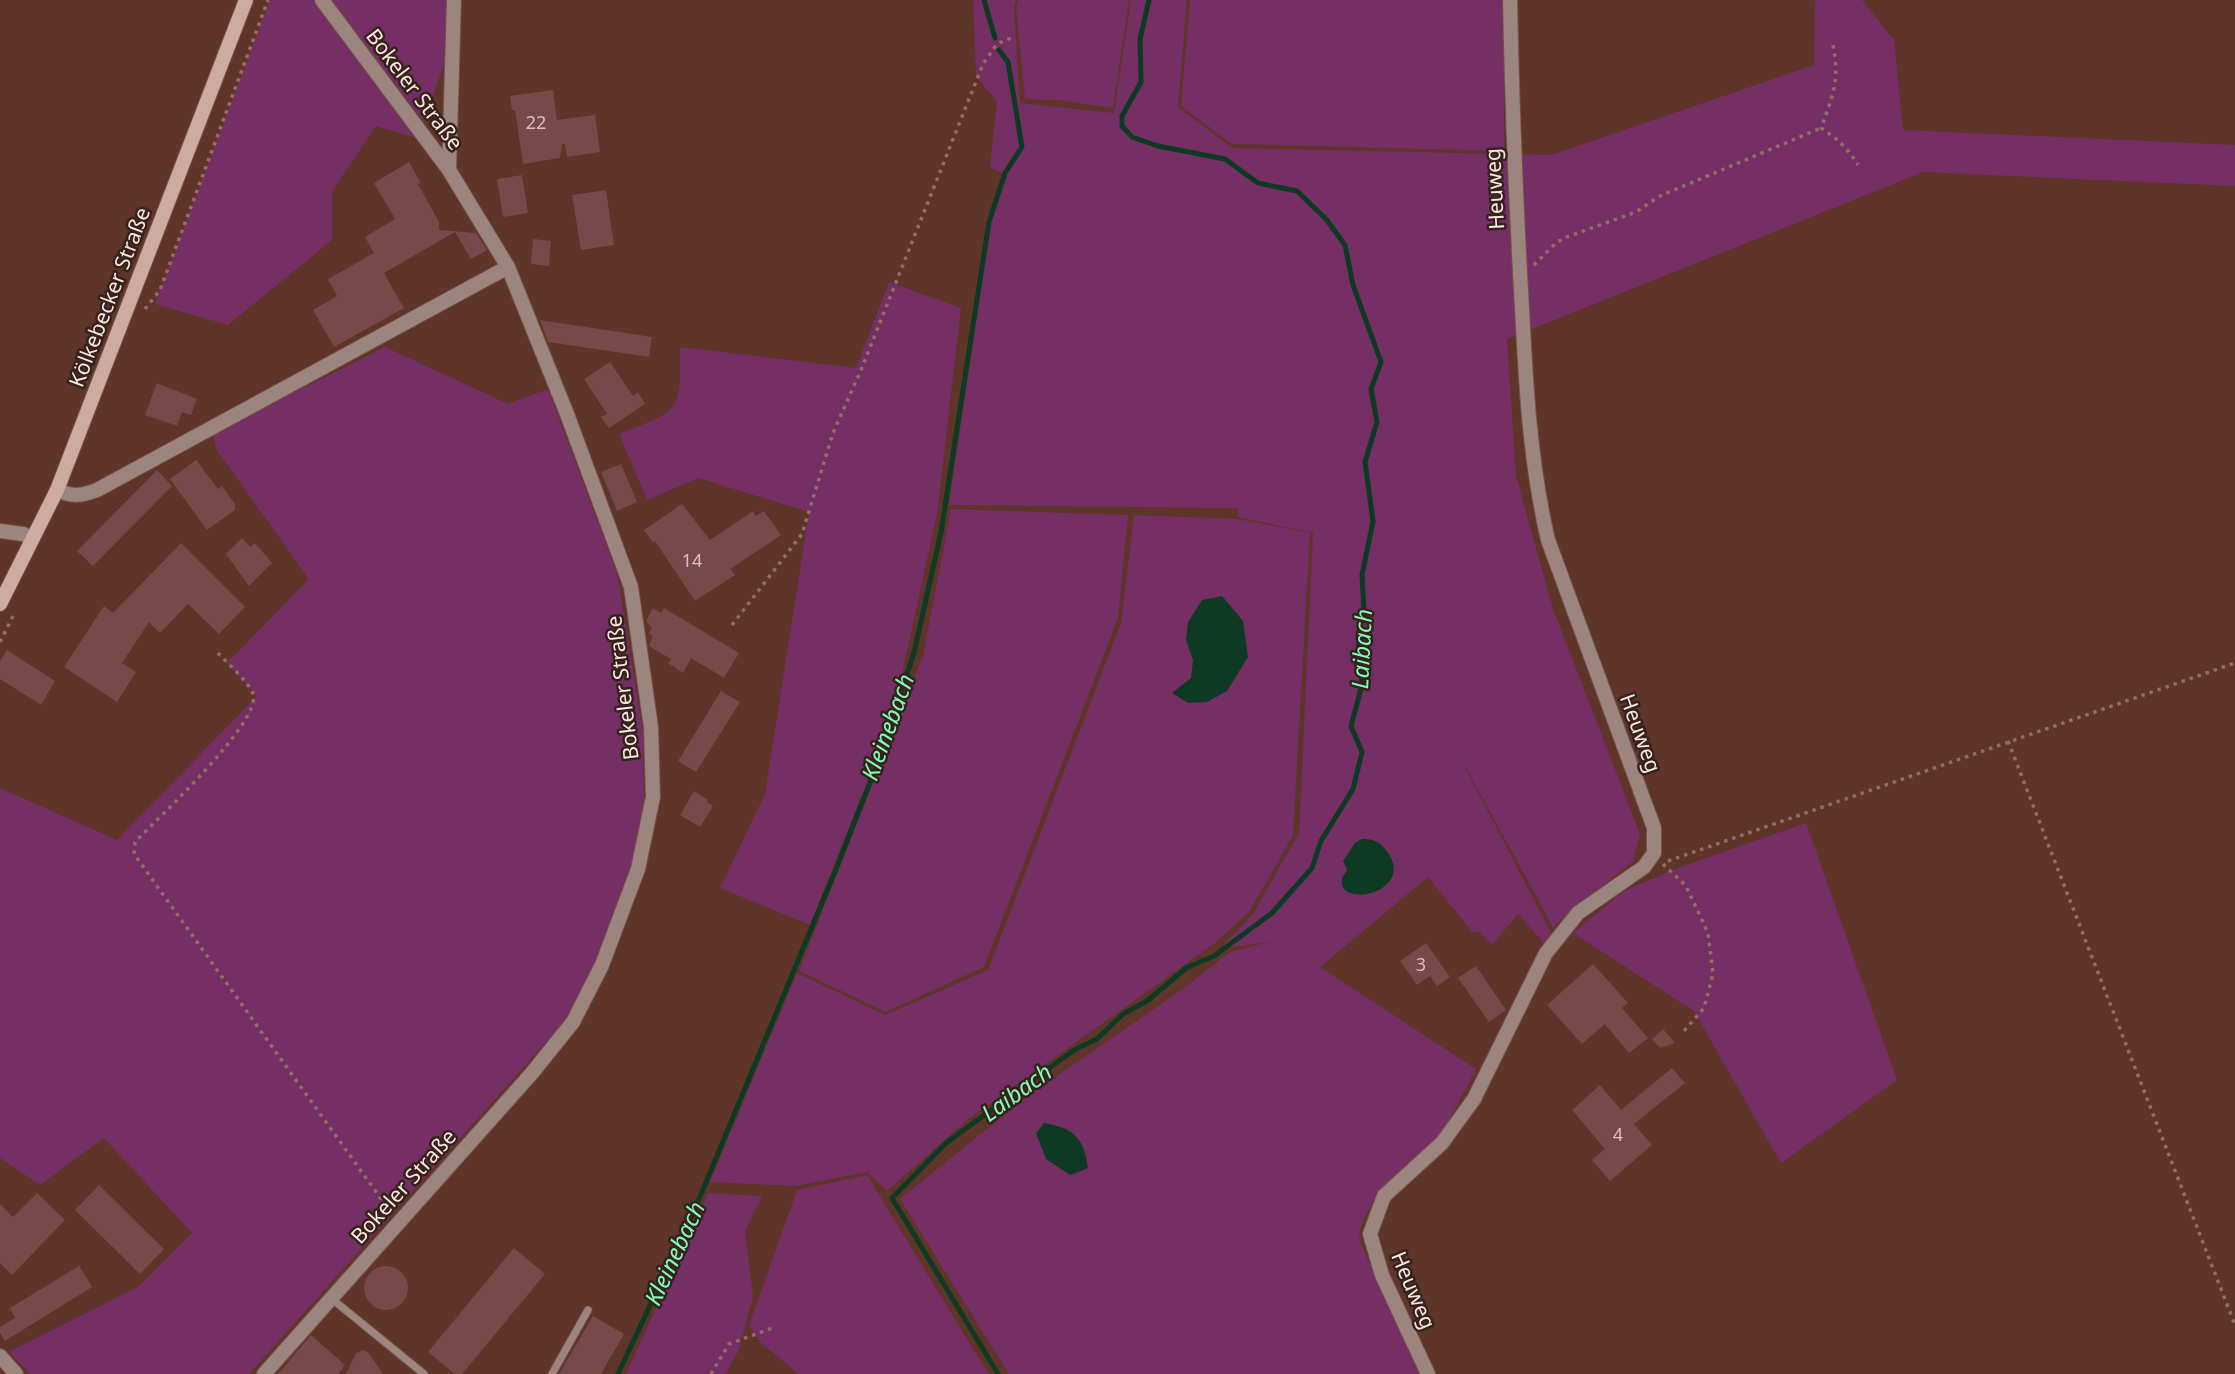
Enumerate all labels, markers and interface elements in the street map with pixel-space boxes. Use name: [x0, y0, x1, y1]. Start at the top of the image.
street label: Bokeler Straße: [360, 23, 470, 155]
house number: 22: [526, 110, 546, 134]
street label: Heuweg: [1478, 147, 1510, 231]
street label: Kölkebecker Straße: [62, 203, 156, 391]
house number: 14: [682, 548, 702, 572]
water label: Laibach: [1343, 608, 1379, 690]
street label: Bokeler Straße: [599, 614, 645, 762]
water label: Kleinebach: [853, 669, 921, 785]
street label: Heuweg: [1614, 690, 1668, 776]
house number: 3: [1416, 952, 1426, 976]
water label: Laibach: [974, 1056, 1058, 1128]
house number: 4: [1613, 1122, 1623, 1146]
street label: Bokeler Straße: [344, 1123, 462, 1249]
water label: Kleinebach: [636, 1196, 712, 1310]
street label: Heuweg: [1385, 1247, 1443, 1333]

